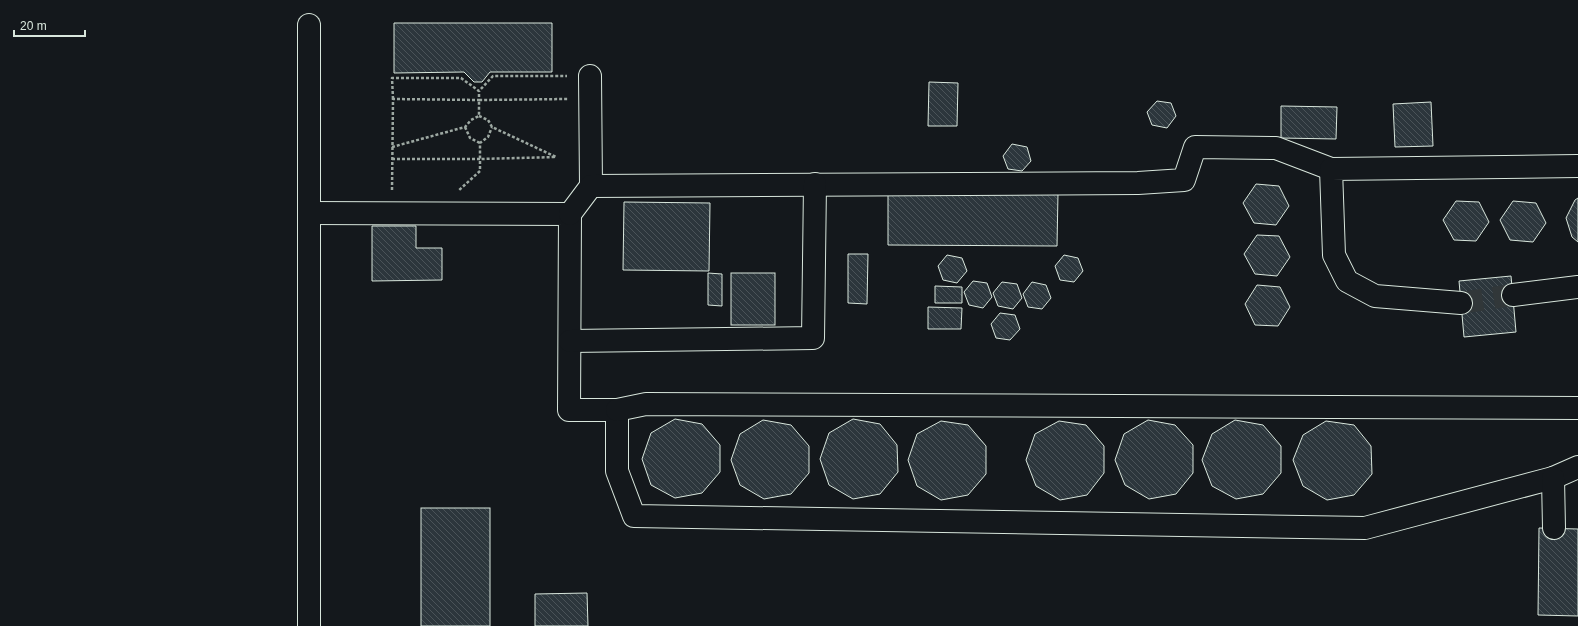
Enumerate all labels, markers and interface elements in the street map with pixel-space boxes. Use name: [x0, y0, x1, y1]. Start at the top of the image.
scale bar: [14, 12, 85, 38]
text: 20 m: [20, 19, 47, 33]

